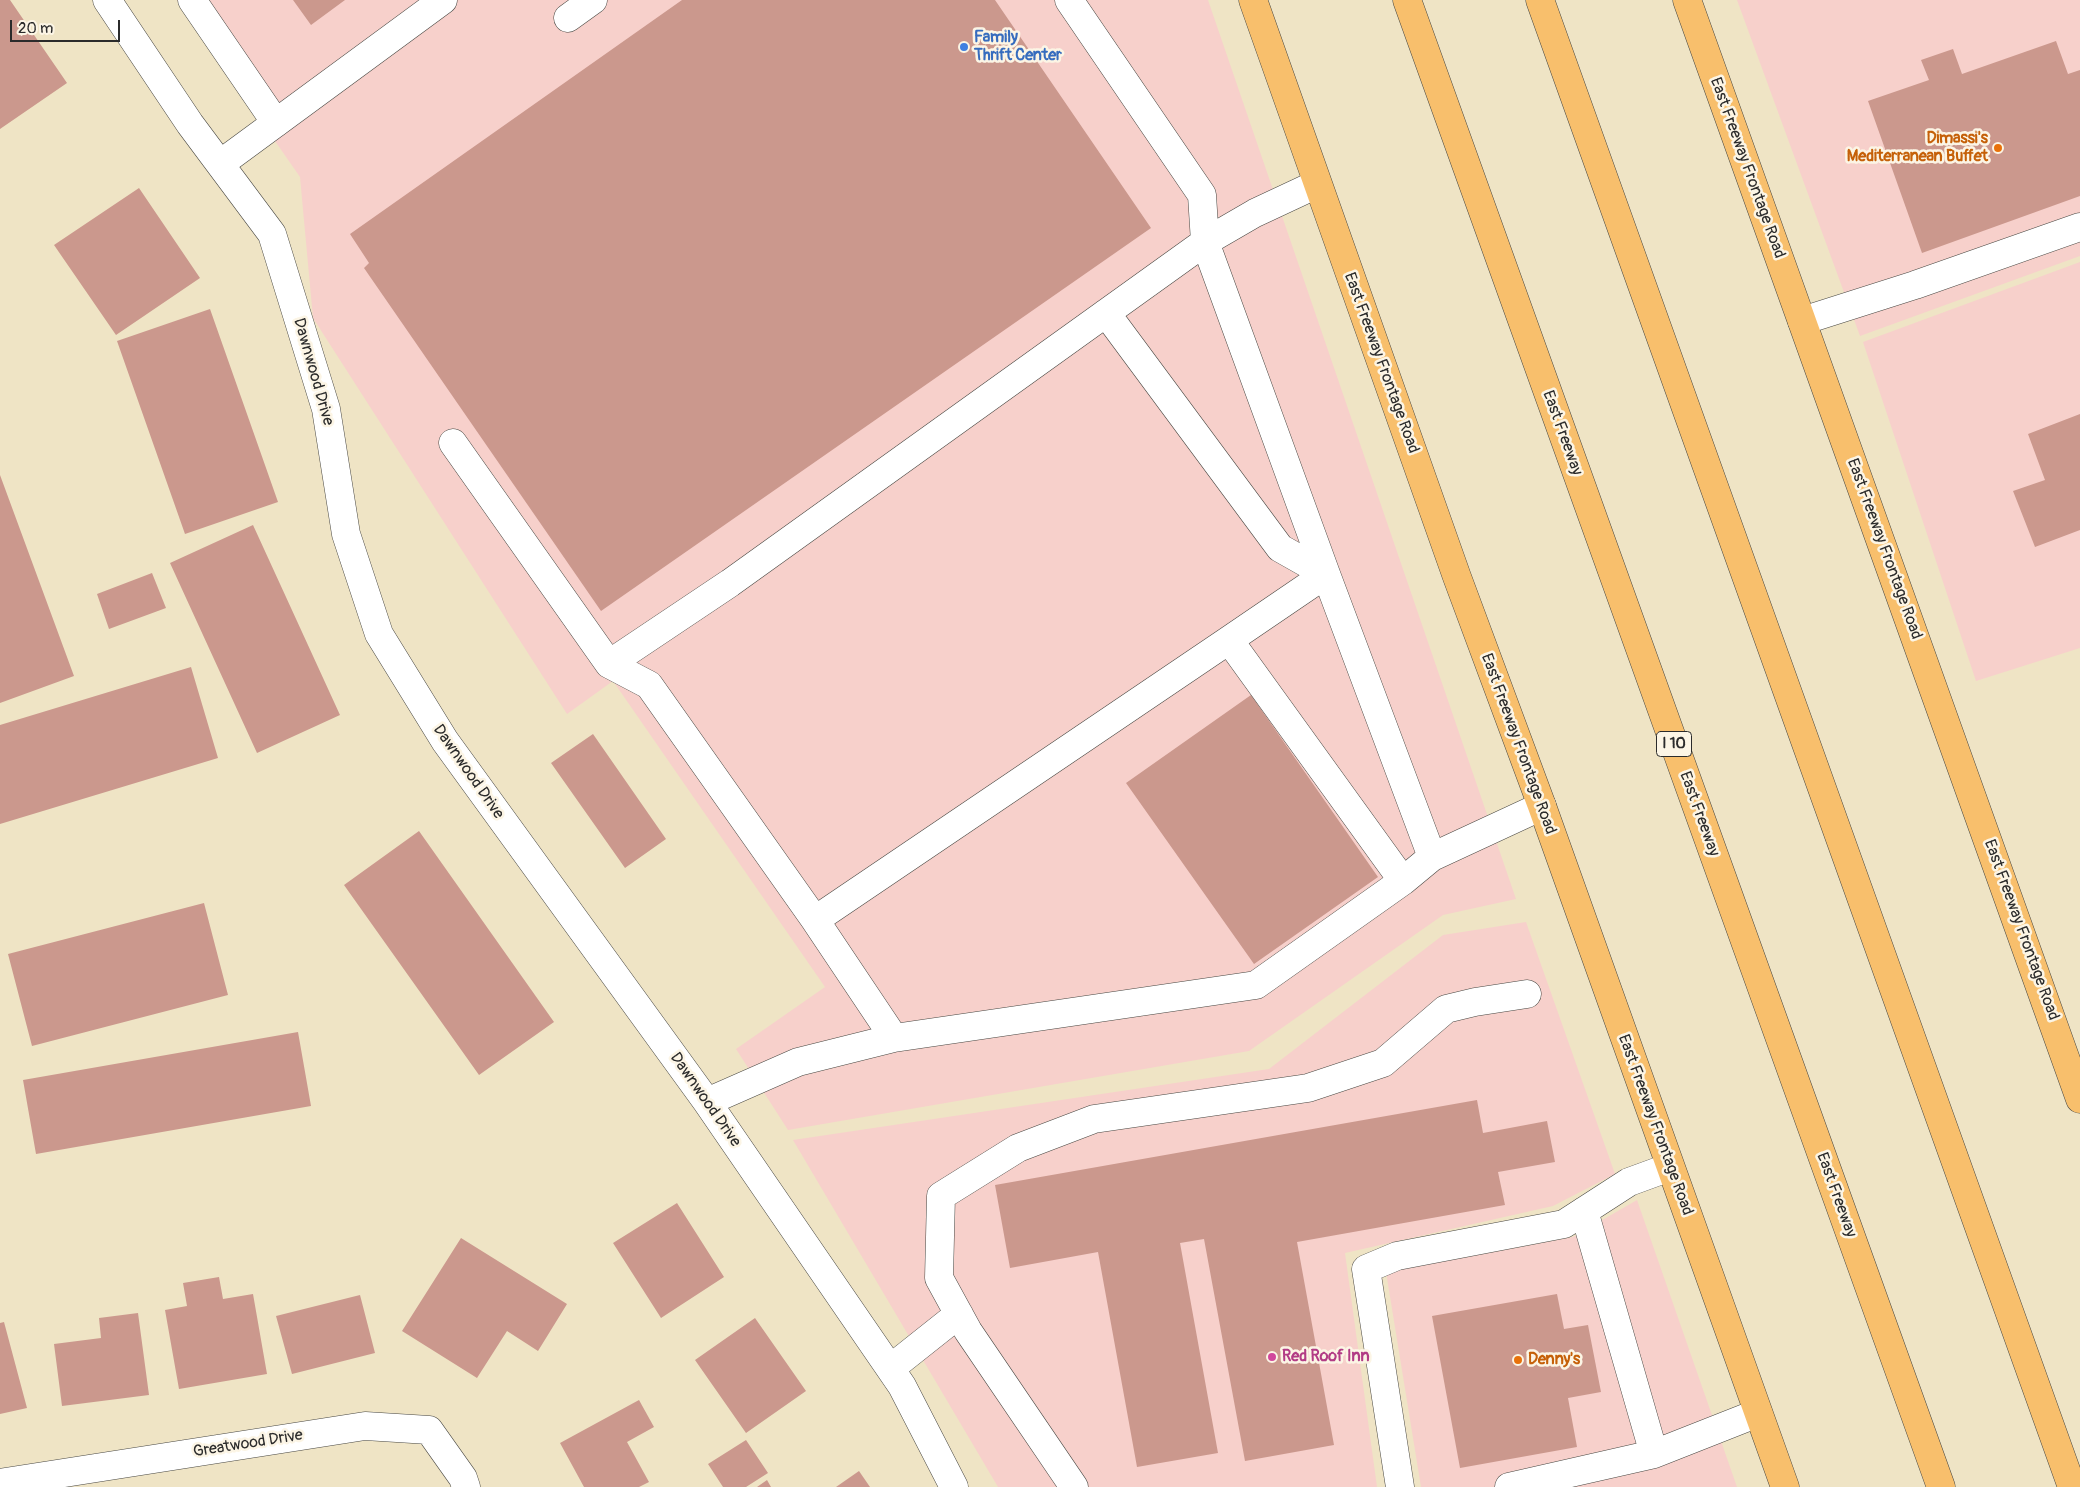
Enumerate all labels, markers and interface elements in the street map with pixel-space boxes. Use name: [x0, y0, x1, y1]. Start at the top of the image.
scale bar: [12, 10, 122, 42]
text: 20 m: [18, 19, 53, 38]
place label: Family Thrift Center: [974, 28, 1062, 66]
marker: Family Thrift Center: [958, 41, 970, 53]
street label: East Freeway Frontage Road: [1705, 75, 1789, 261]
place label: Dimassi's Mediterranean Buffet: [1847, 129, 1988, 167]
marker: Dimassi's Mediterranean Buffet: [1992, 142, 2004, 154]
street label: East Freeway Frontage Road: [1339, 270, 1423, 456]
street label: Dawnwood Drive: [289, 316, 337, 428]
street label: East Freeway: [1538, 388, 1586, 478]
street label: East Freeway Frontage Road: [1842, 456, 1926, 642]
street label: East Freeway Frontage Road: [1476, 651, 1560, 837]
street label: Dawnwood Drive: [428, 721, 508, 823]
road number: I 10: [1656, 732, 1692, 756]
street label: East Freeway: [1675, 769, 1723, 859]
street label: East Freeway Frontage Road: [1979, 837, 2063, 1023]
street label: East Freeway Frontage Road: [1613, 1032, 1697, 1218]
street label: Dawnwood Drive: [665, 1049, 745, 1151]
street label: East Freeway: [1812, 1150, 1860, 1240]
place label: Red Roof Inn: [1282, 1347, 1370, 1367]
place label: Denny's: [1528, 1350, 1580, 1370]
marker: Red Roof Inn: [1266, 1351, 1278, 1363]
marker: Denny's: [1512, 1354, 1524, 1366]
street label: Greatwood Drive: [192, 1426, 304, 1462]

